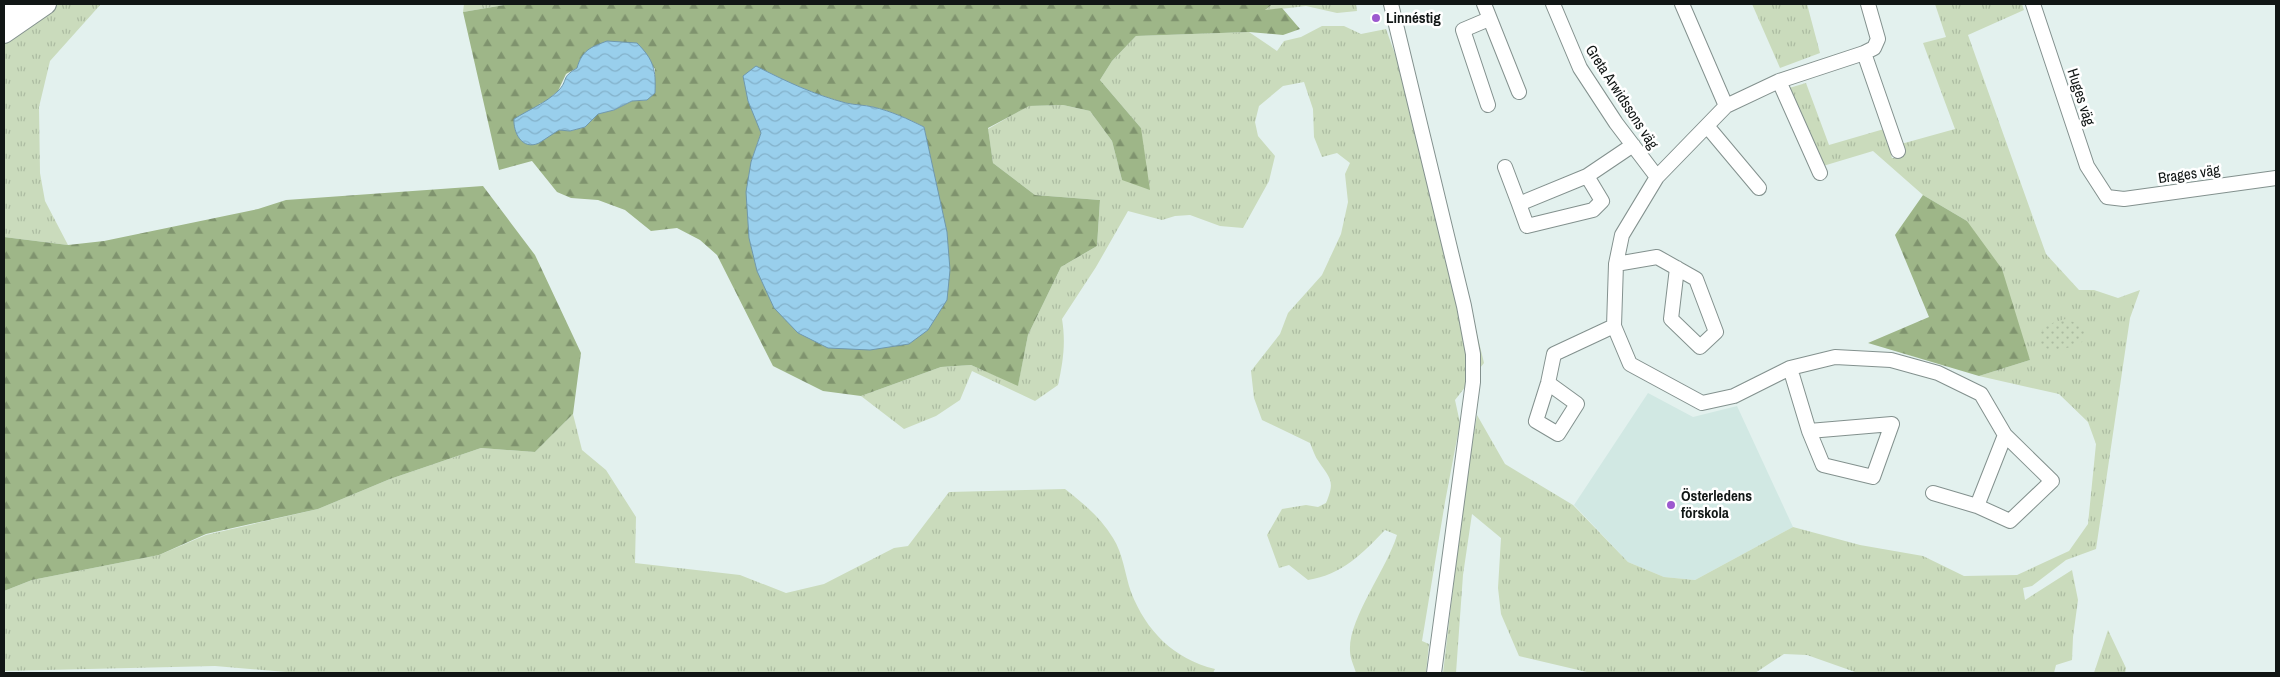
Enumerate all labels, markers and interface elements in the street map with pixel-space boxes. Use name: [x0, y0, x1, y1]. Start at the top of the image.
place label: Linnéstig: [1386, 7, 1441, 28]
marker: Linnéstig: [1370, 12, 1382, 24]
street label: Greta Arwidssons väg: [1581, 41, 1664, 153]
street label: Huges väg: [2062, 66, 2101, 128]
street label: Brages väg: [2157, 159, 2221, 188]
place label: Österledens förskola: [1681, 485, 1752, 523]
marker: Österledens förskola: [1665, 499, 1677, 511]

